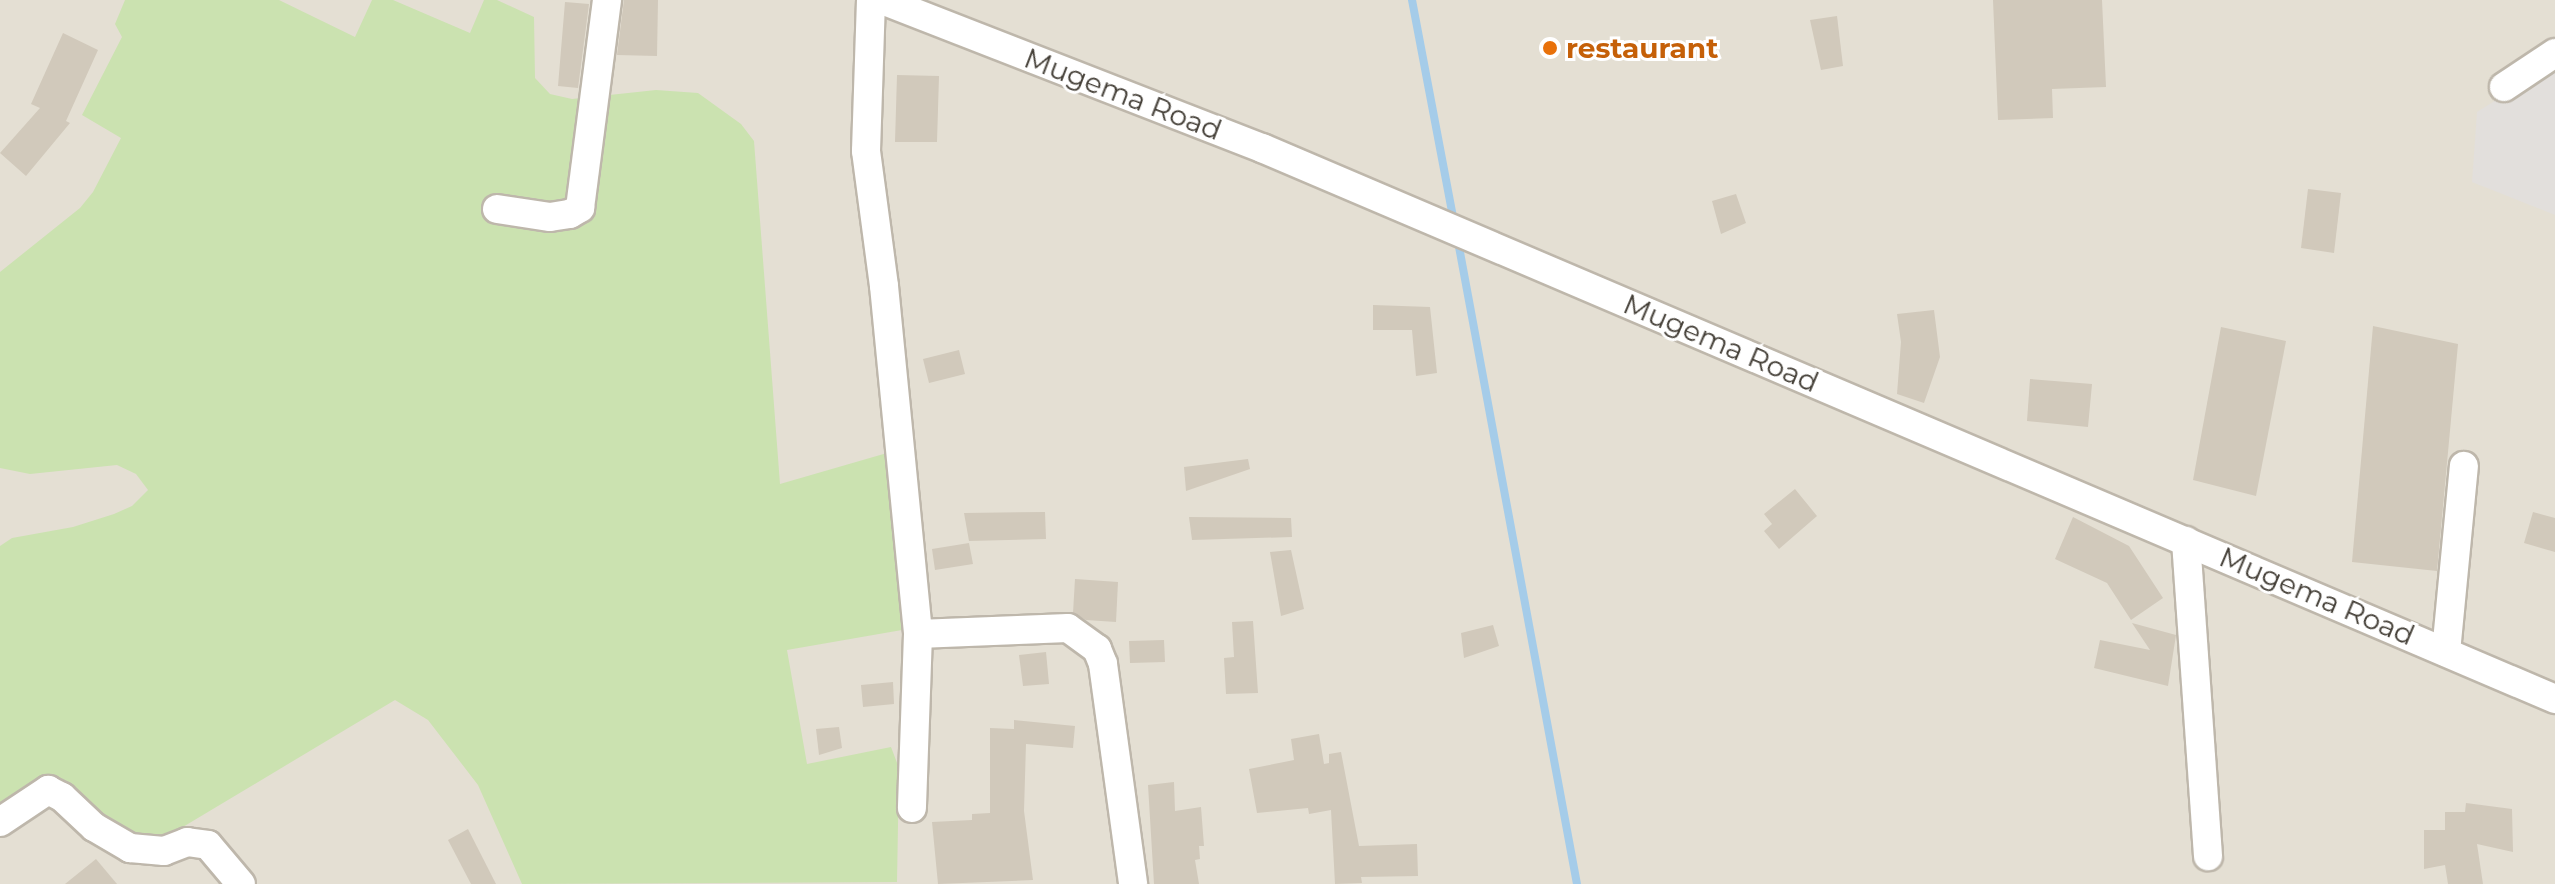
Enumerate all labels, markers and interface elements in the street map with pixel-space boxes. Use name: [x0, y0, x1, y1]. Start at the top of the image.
place label: restaurant: [1566, 31, 1718, 65]
marker: restaurant: [1541, 39, 1559, 57]
street label: Mugema Road: [1020, 41, 1226, 147]
street label: Mugema Road: [1619, 287, 1823, 399]
street label: Mugema Road: [2215, 540, 2419, 652]

